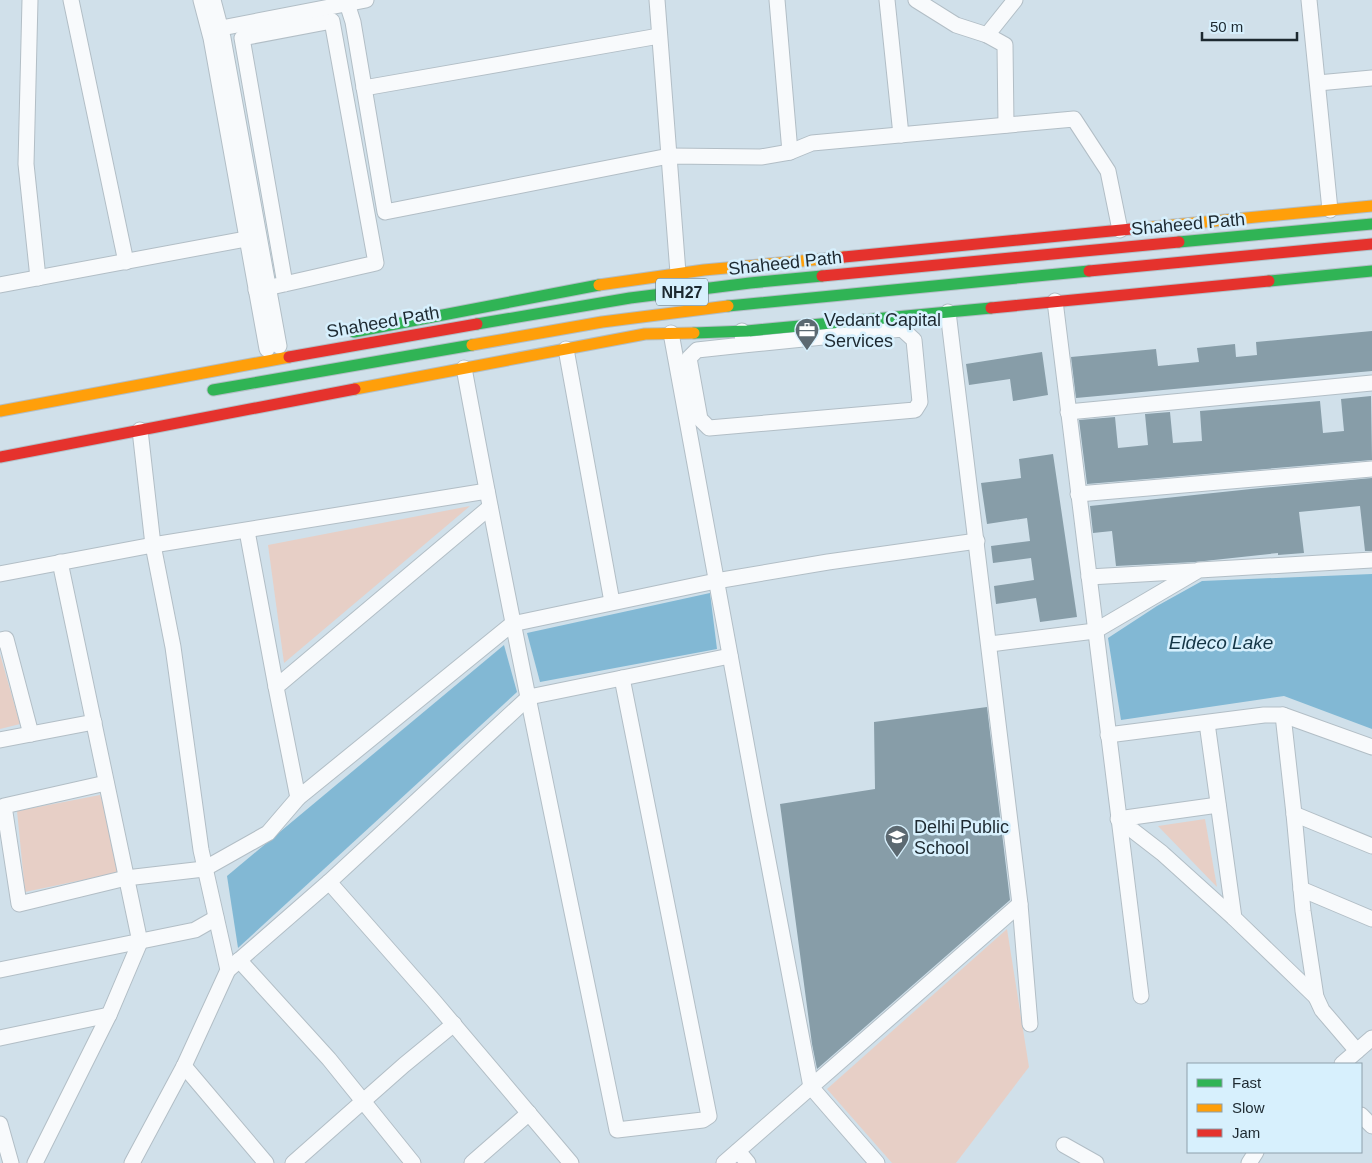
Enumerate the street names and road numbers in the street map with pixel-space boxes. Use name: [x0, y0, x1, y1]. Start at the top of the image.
street label: Shaheed Path: [1130, 209, 1246, 239]
street label: Shaheed Path: [727, 247, 843, 279]
road number: NH27: [656, 278, 708, 306]
street label: Shaheed Path: [325, 302, 441, 342]

